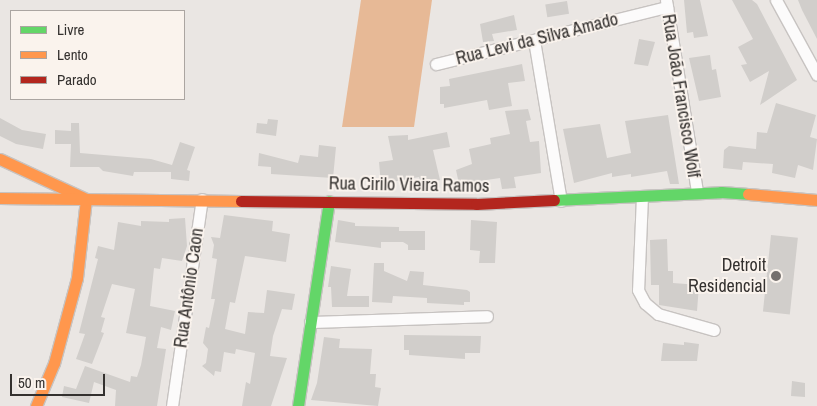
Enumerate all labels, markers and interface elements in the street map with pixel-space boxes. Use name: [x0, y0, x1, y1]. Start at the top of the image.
street label: Rua Levi da Silva Amado: [453, 8, 621, 70]
legend: [10, 10, 185, 100]
street label: Rua João Francisco Wolf: [657, 13, 705, 179]
text: Livre: [57, 19, 84, 40]
text: Lento: [57, 44, 88, 65]
text: Parado: [57, 69, 97, 90]
street label: Rua Cirilo Vieira Ramos: [329, 173, 489, 197]
street label: Rua Antônio Caon: [170, 226, 208, 350]
place label: Detroit Residencial: [688, 255, 766, 298]
marker: Detroit Residencial: [770, 270, 782, 282]
scale bar: [12, 364, 108, 396]
text: 50 m: [18, 372, 45, 393]

